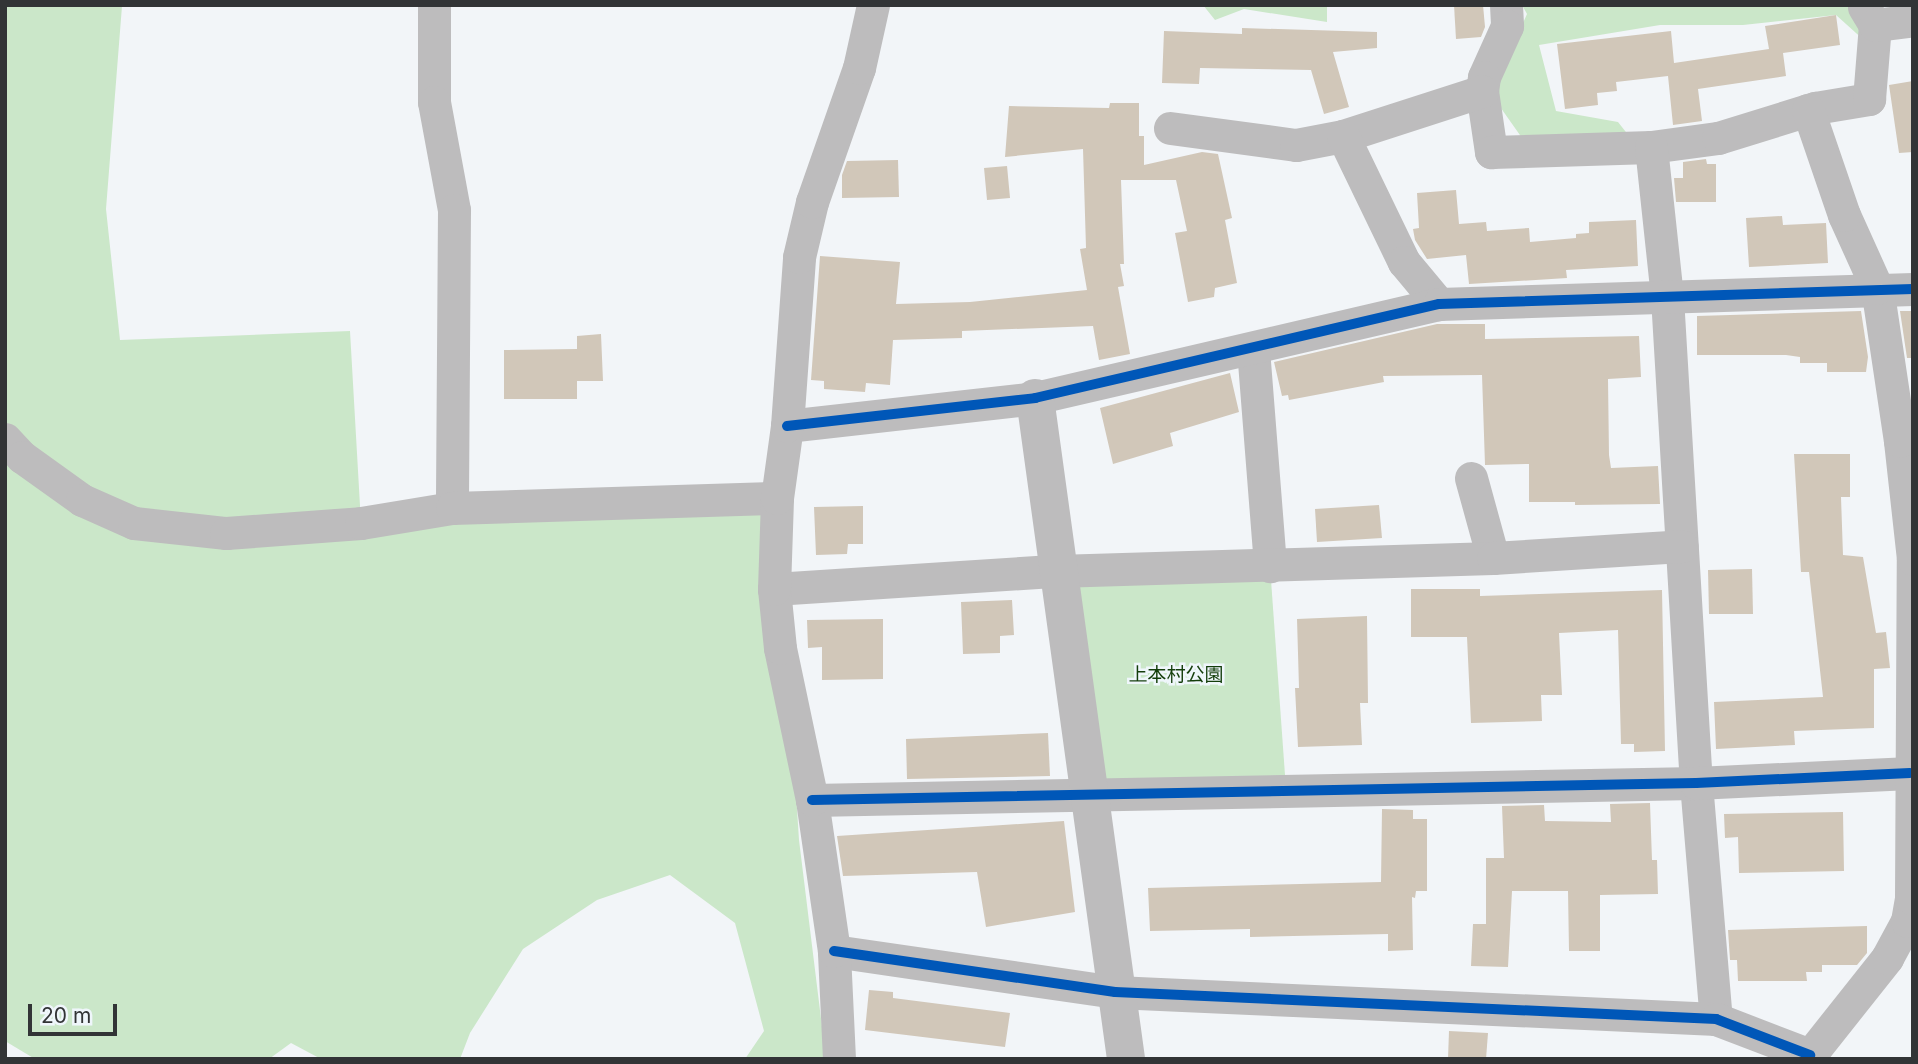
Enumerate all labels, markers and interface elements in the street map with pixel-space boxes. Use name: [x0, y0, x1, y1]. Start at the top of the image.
park label: 上本村公園: [1129, 664, 1223, 686]
scale bar: [32, 990, 121, 1034]
text: 20 m: [41, 1003, 91, 1028]

